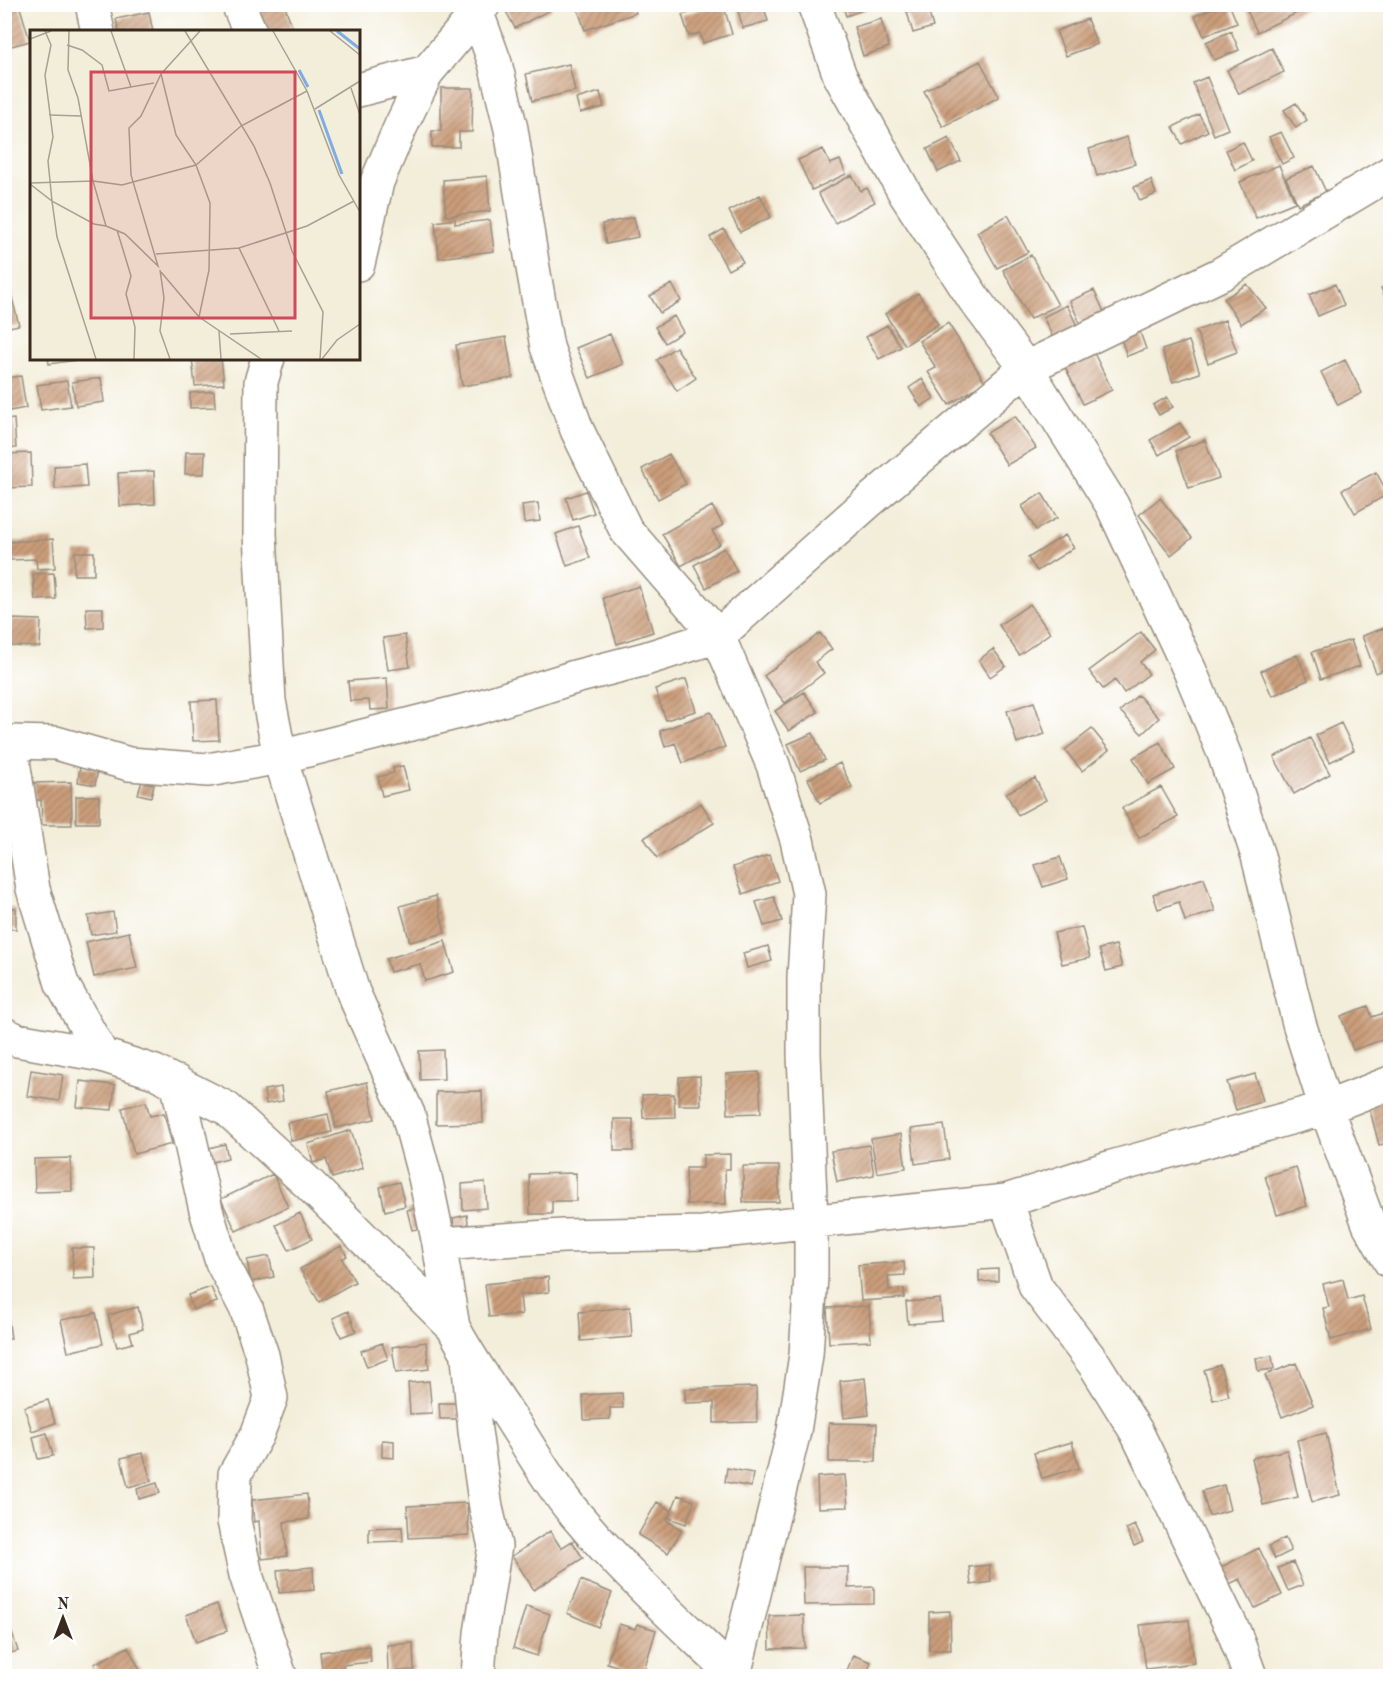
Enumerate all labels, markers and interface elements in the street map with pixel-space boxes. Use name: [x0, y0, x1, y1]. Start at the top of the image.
inset map: [30, 30, 360, 360]
north arrow: [33, 1588, 93, 1648]
text: N: [57, 1597, 70, 1613]

